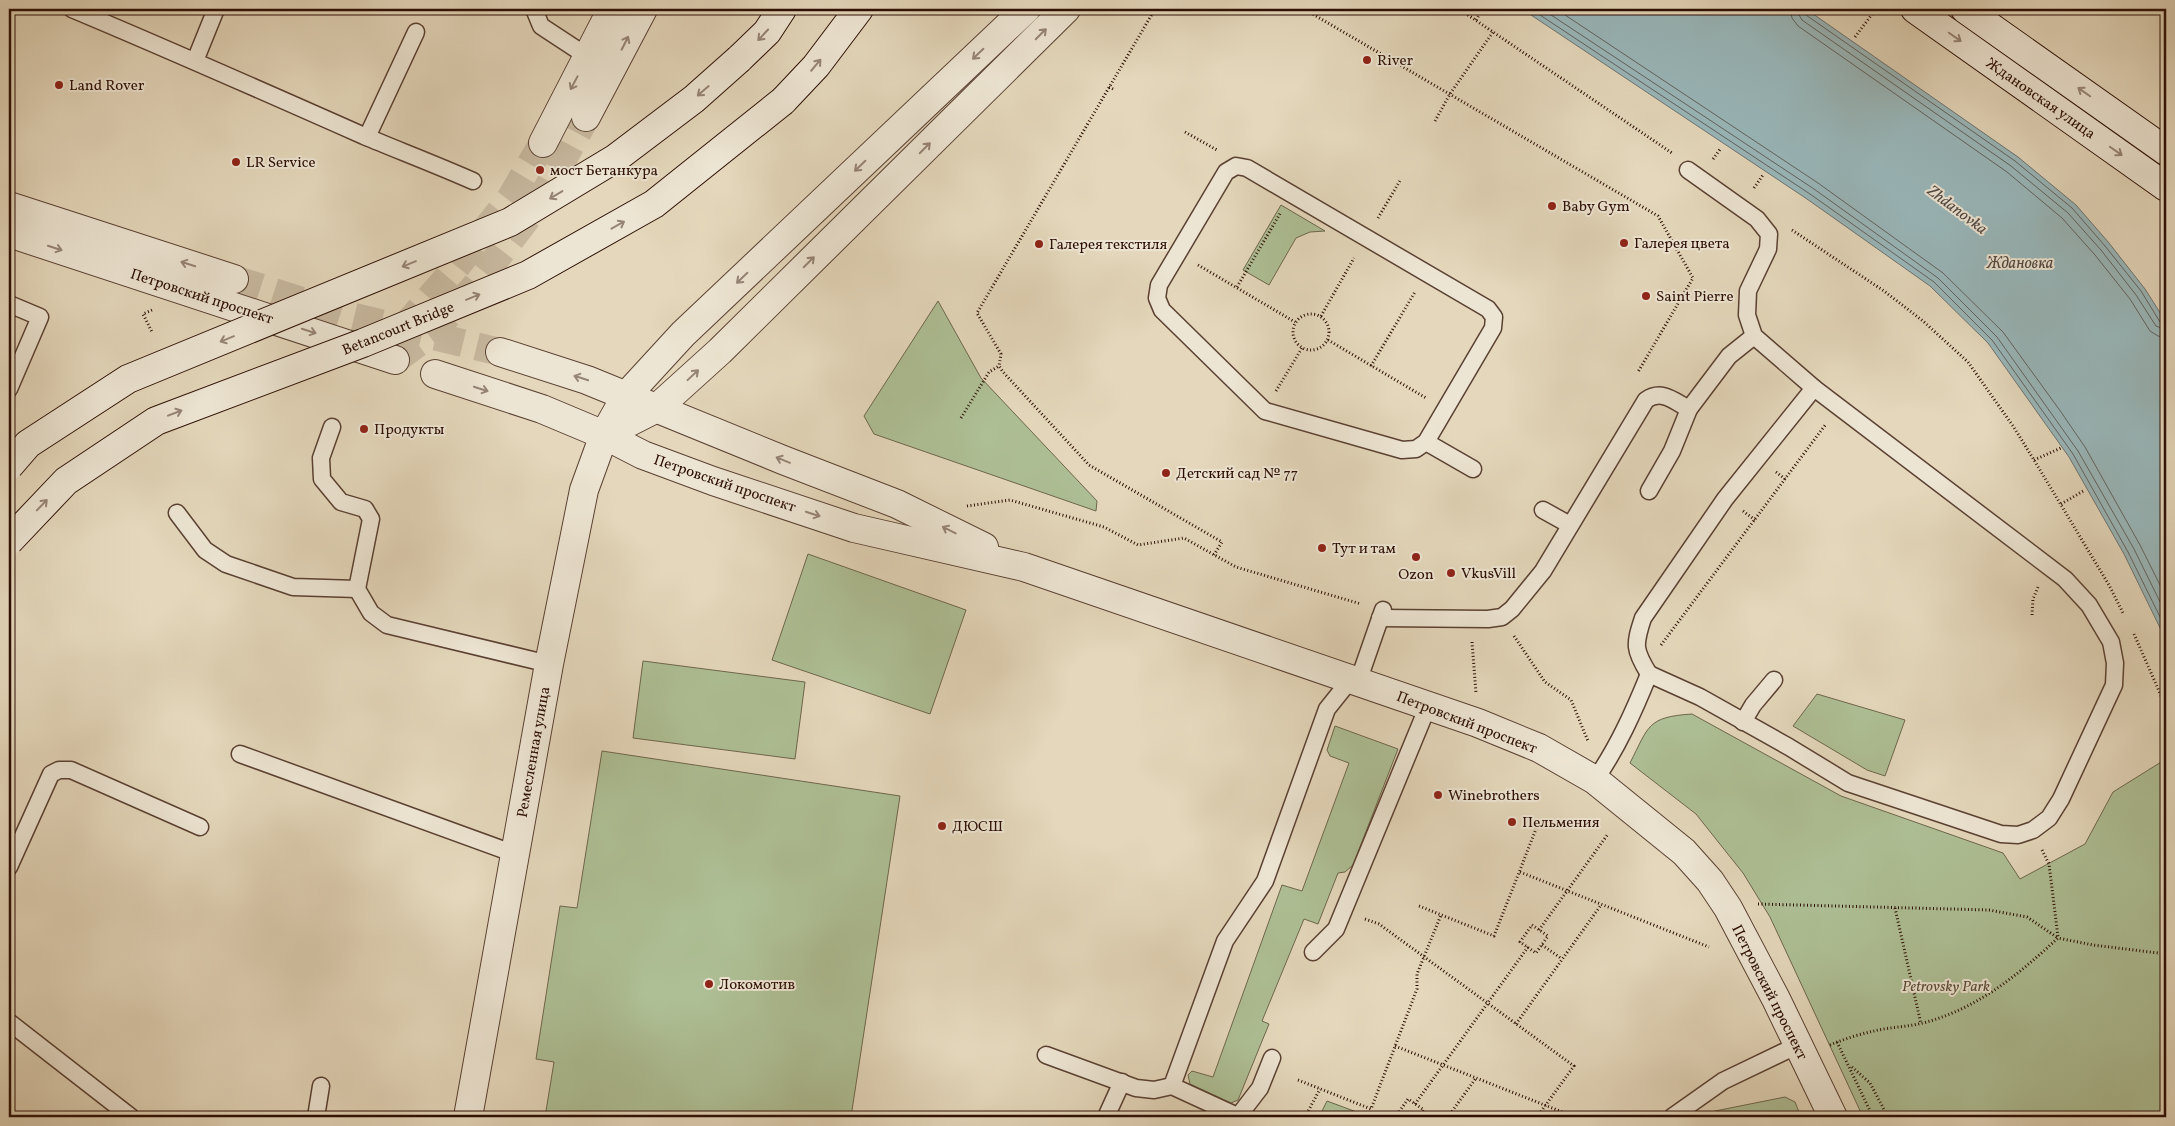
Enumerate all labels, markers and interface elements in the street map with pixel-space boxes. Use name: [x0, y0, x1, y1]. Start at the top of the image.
one-way arrow: [1034, 28, 1047, 40]
one-way arrow: [757, 29, 769, 42]
one-way arrow: [1948, 32, 1962, 42]
one-way arrow: [621, 36, 630, 51]
one-way arrow: [971, 48, 984, 60]
place label: River: [1377, 51, 1413, 72]
street label: Ждановская улица: [1981, 53, 2099, 145]
marker: River: [1361, 54, 1373, 66]
one-way arrow: [811, 59, 822, 72]
one-way arrow: [569, 75, 578, 90]
place label: Land Rover: [69, 76, 144, 97]
marker: Land Rover: [53, 79, 65, 91]
one-way arrow: [696, 85, 709, 97]
one-way arrow: [2077, 87, 2091, 97]
one-way arrow: [919, 142, 931, 154]
one-way arrow: [2109, 146, 2123, 156]
place label: LR Service: [246, 153, 316, 174]
marker: LR Service: [230, 156, 242, 168]
one-way arrow: [854, 160, 866, 172]
place label: мост Бетанкура: [550, 161, 658, 182]
marker: мост Бетанкура: [534, 164, 546, 176]
water label: Zhdanovka: [1921, 180, 1992, 241]
one-way arrow: [549, 190, 563, 200]
place label: Baby Gym: [1562, 197, 1630, 218]
marker: Baby Gym: [1546, 200, 1558, 212]
one-way arrow: [610, 219, 625, 229]
place label: Галерея цвета: [1634, 234, 1730, 255]
place label: Галерея текстиля: [1049, 235, 1167, 256]
marker: Галерея цвета: [1618, 237, 1630, 249]
marker: Галерея текстиля: [1033, 238, 1045, 250]
one-way arrow: [47, 244, 63, 254]
water label: Ждановка: [1986, 253, 2054, 275]
one-way arrow: [803, 256, 816, 268]
one-way arrow: [181, 259, 196, 268]
one-way arrow: [402, 259, 417, 269]
street label: Петровский проспект: [127, 264, 276, 331]
one-way arrow: [736, 272, 749, 284]
place label: Saint Pierre: [1656, 287, 1734, 308]
marker: Saint Pierre: [1640, 290, 1652, 302]
one-way arrow: [465, 292, 480, 302]
street label: Betancourt Bridge: [339, 297, 458, 361]
one-way arrow: [301, 327, 317, 337]
one-way arrow: [219, 335, 234, 344]
one-way arrow: [686, 370, 699, 381]
one-way arrow: [573, 373, 589, 382]
one-way arrow: [473, 385, 489, 395]
one-way arrow: [167, 408, 182, 418]
place label: Продукты: [374, 420, 445, 441]
marker: Продукты: [358, 423, 370, 435]
street label: Петровский проспект: [651, 450, 799, 519]
one-way arrow: [776, 455, 791, 464]
place label: Детский сад № 77: [1176, 464, 1298, 485]
marker: Детский сад № 77: [1160, 467, 1172, 479]
one-way arrow: [36, 499, 48, 512]
one-way arrow: [804, 510, 820, 519]
one-way arrow: [941, 524, 956, 534]
place label: Тут и там: [1332, 539, 1396, 560]
marker: Тут и там: [1316, 542, 1328, 554]
marker: Ozon: [1410, 551, 1422, 563]
place label: VkusVill: [1461, 564, 1516, 585]
place label: Ozon: [1398, 565, 1434, 586]
marker: VkusVill: [1445, 567, 1457, 579]
street label: Ремесленная улица: [513, 685, 556, 819]
street label: Петровский проспект: [1393, 687, 1540, 760]
place label: Winebrothers: [1448, 786, 1540, 807]
marker: Winebrothers: [1432, 789, 1444, 801]
place label: Пельмения: [1522, 813, 1600, 834]
marker: Пельмения: [1506, 816, 1518, 828]
place label: ДЮСШ: [952, 817, 1003, 838]
marker: ДЮСШ: [936, 820, 948, 832]
street label: Петровский проспект: [1725, 921, 1812, 1064]
place label: Локомотив: [719, 975, 795, 996]
park label: Petrovsky Park: [1902, 977, 1990, 998]
marker: Локомотив: [703, 978, 715, 990]

